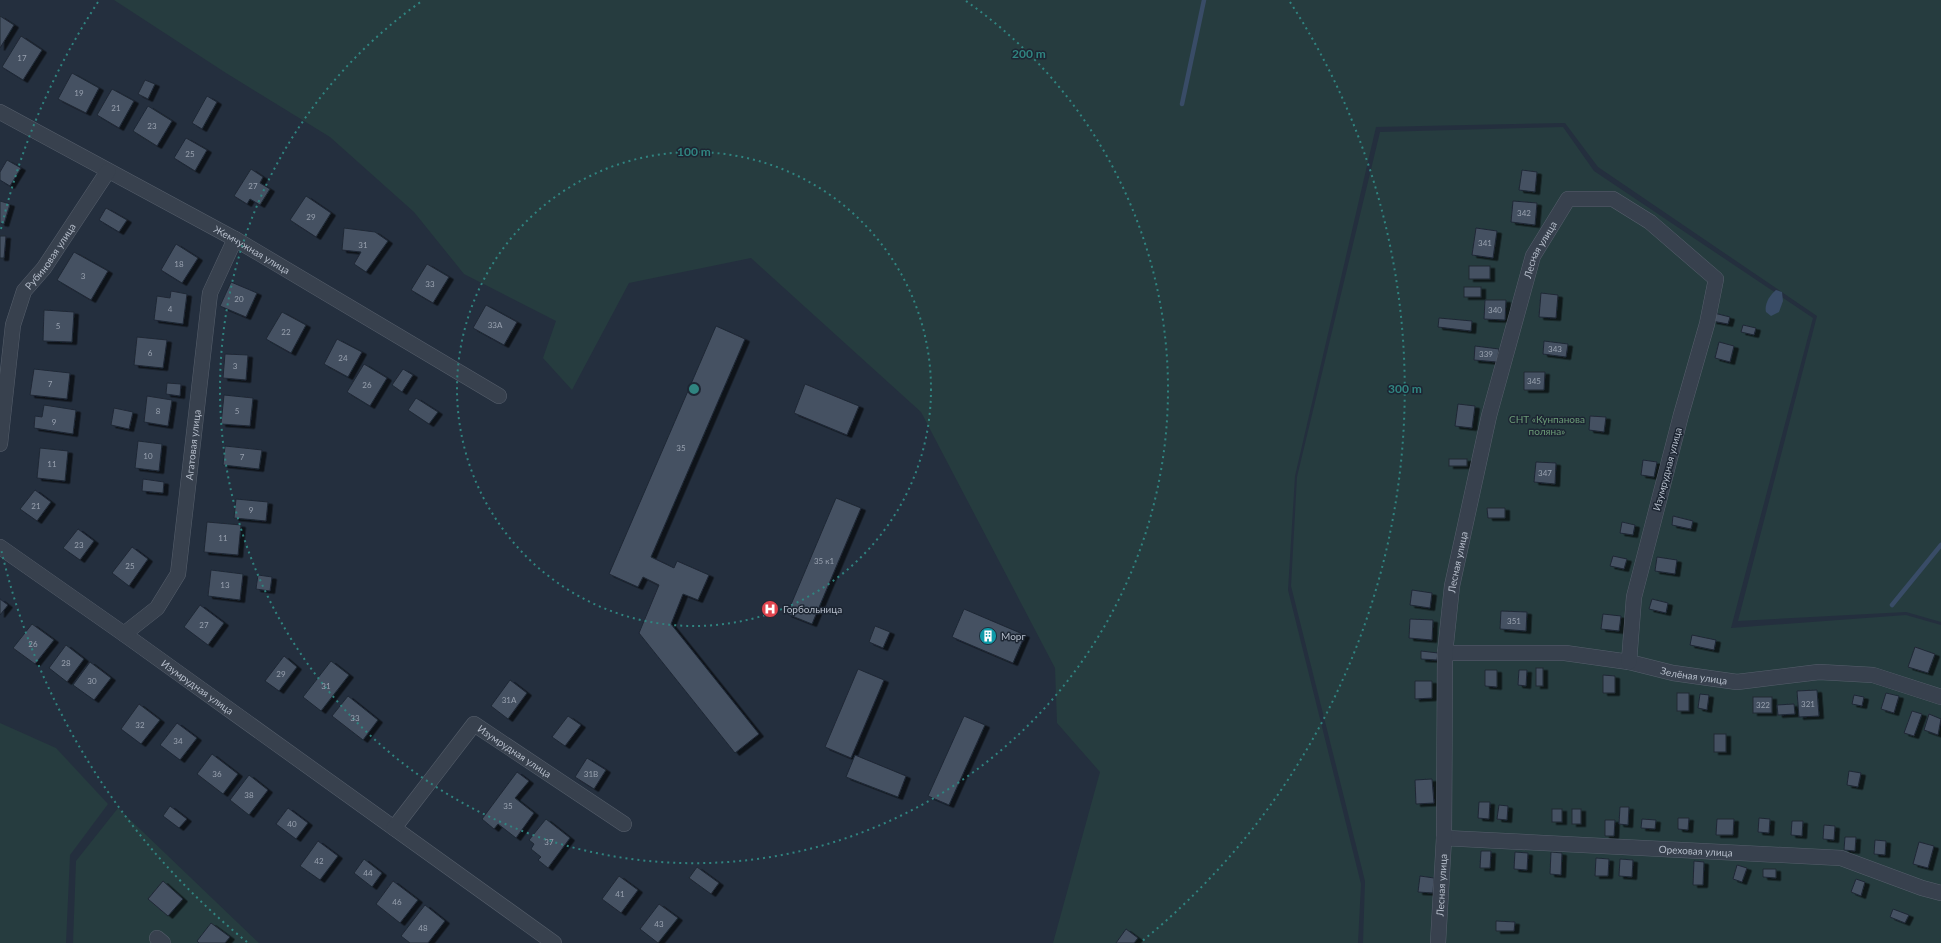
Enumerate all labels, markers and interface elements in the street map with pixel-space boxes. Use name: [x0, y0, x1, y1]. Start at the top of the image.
text: 200 m: [1012, 46, 1046, 61]
house number: 17: [17, 53, 27, 63]
house number: 19: [74, 88, 84, 98]
house number: 21: [111, 103, 121, 113]
house number: 23: [147, 121, 157, 131]
text: 100 m: [677, 144, 711, 159]
house number: 25: [185, 149, 195, 159]
house number: 27: [248, 181, 258, 191]
house number: 342: [1517, 208, 1531, 218]
house number: 29: [306, 212, 316, 222]
street label: Лесная улица: [1521, 219, 1559, 281]
street label: Рубиновая улица: [22, 221, 78, 292]
street label: Жемчужная улица: [212, 223, 292, 276]
house number: 341: [1478, 238, 1492, 248]
house number: 31: [358, 240, 368, 250]
house number: 18: [174, 259, 184, 269]
house number: 3: [81, 271, 86, 281]
house number: 33: [425, 279, 435, 289]
house number: 20: [234, 294, 244, 304]
house number: 4: [168, 304, 173, 314]
house number: 340: [1488, 305, 1502, 315]
house number: 33А: [488, 320, 503, 330]
house number: 5: [56, 321, 61, 331]
house number: 22: [281, 327, 291, 337]
house number: 343: [1548, 344, 1562, 354]
house number: 6: [148, 348, 153, 358]
house number: 339: [1479, 349, 1493, 359]
house number: 24: [338, 353, 348, 363]
house number: 3: [233, 361, 238, 371]
house number: 345: [1527, 376, 1541, 386]
house number: 7: [48, 379, 53, 389]
house number: 26: [362, 380, 372, 390]
text: 300 m: [1388, 381, 1422, 396]
centre of rings: [687, 382, 701, 396]
house number: 8: [156, 406, 161, 416]
house number: 5: [235, 406, 240, 416]
street label: Агатовая улица: [183, 409, 203, 481]
park label: СНТ «Кунпанова поляна»: [1509, 413, 1585, 437]
house number: 9: [52, 417, 57, 427]
street label: Изумрудная улица: [1650, 426, 1684, 512]
house number: 35: [676, 443, 686, 453]
house number: 10: [143, 451, 153, 461]
house number: 7: [240, 452, 245, 462]
house number: 11: [47, 459, 57, 469]
house number: 347: [1538, 468, 1552, 478]
house number: 21: [31, 501, 41, 511]
house number: 9: [249, 505, 254, 515]
street label: Лесная улица: [1445, 530, 1470, 594]
house number: 11: [218, 533, 228, 543]
house number: 23: [74, 540, 84, 550]
house number: 35 к1: [814, 556, 834, 566]
house number: 25: [125, 561, 135, 571]
house number: 13: [220, 580, 230, 590]
hospital icon: Горбольница: [760, 599, 780, 619]
place label: Горбольница: [783, 603, 842, 615]
house number: 351: [1507, 616, 1521, 626]
house number: 27: [199, 620, 209, 630]
building icon: Морг: [978, 626, 998, 646]
place label: Морг: [1001, 630, 1026, 642]
house number: 26: [28, 639, 38, 649]
street label: Изумрудная улица: [159, 657, 236, 717]
house number: 28: [61, 658, 71, 668]
street label: Зелёная улица: [1659, 664, 1728, 687]
house number: 29: [276, 669, 286, 679]
house number: 30: [87, 676, 97, 686]
house number: 31: [321, 681, 331, 691]
house number: 31А: [502, 695, 517, 705]
house number: 321: [1801, 699, 1815, 709]
house number: 322: [1756, 700, 1770, 710]
house number: 33: [350, 713, 360, 723]
house number: 32: [135, 720, 145, 730]
street label: Изумрудная улица: [476, 722, 554, 780]
house number: 34: [173, 736, 183, 746]
house number: 36: [212, 769, 222, 779]
house number: 31В: [584, 769, 598, 779]
house number: 38: [244, 790, 254, 800]
house number: 35: [503, 801, 513, 811]
house number: 40: [287, 819, 297, 829]
house number: 37: [544, 837, 554, 847]
street label: Ореховая улица: [1658, 843, 1733, 859]
street label: Лесная улица: [1433, 853, 1449, 918]
house number: 42: [314, 856, 324, 866]
house number: 44: [363, 868, 373, 878]
house number: 41: [615, 889, 625, 899]
house number: 46: [392, 897, 402, 907]
house number: 43: [654, 919, 664, 929]
house number: 48: [418, 923, 428, 933]

